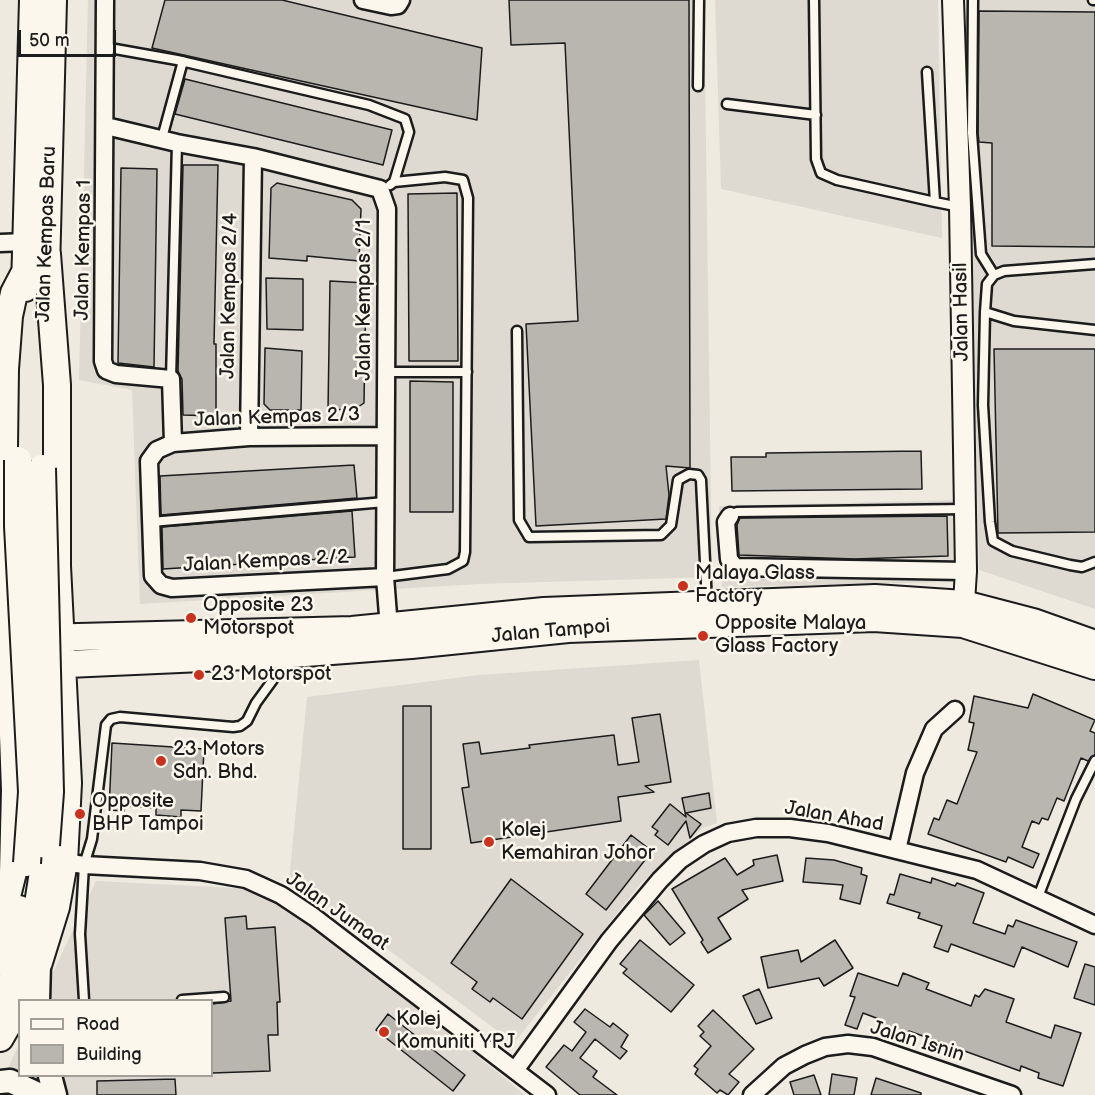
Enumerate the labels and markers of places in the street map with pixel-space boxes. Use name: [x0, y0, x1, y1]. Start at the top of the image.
place label: Malaya Glass Factory: [695, 562, 815, 609]
marker: Malaya Glass Factory: [676, 579, 690, 593]
place label: Opposite 23 Motorspot: [203, 594, 314, 641]
marker: Opposite 23 Motorspot: [184, 611, 198, 625]
place label: Opposite Malaya Glass Factory: [715, 612, 866, 659]
marker: Opposite Malaya Glass Factory: [696, 629, 710, 643]
place label: 23 Motorspot: [211, 663, 331, 687]
marker: 23 Motorspot: [192, 668, 206, 682]
place label: 23 Motors Sdn. Bhd.: [173, 738, 264, 785]
marker: 23 Motors Sdn. Bhd.: [154, 754, 168, 768]
place label: Opposite BHP Tampoi: [92, 790, 204, 837]
marker: Opposite BHP Tampoi: [73, 807, 87, 821]
place label: Kolej Kemahiran Johor: [501, 819, 655, 866]
marker: Kolej Kemahiran Johor: [482, 835, 496, 849]
place label: Kolej Komuniti YPJ: [396, 1008, 515, 1055]
marker: Kolej Komuniti YPJ: [377, 1025, 391, 1039]

